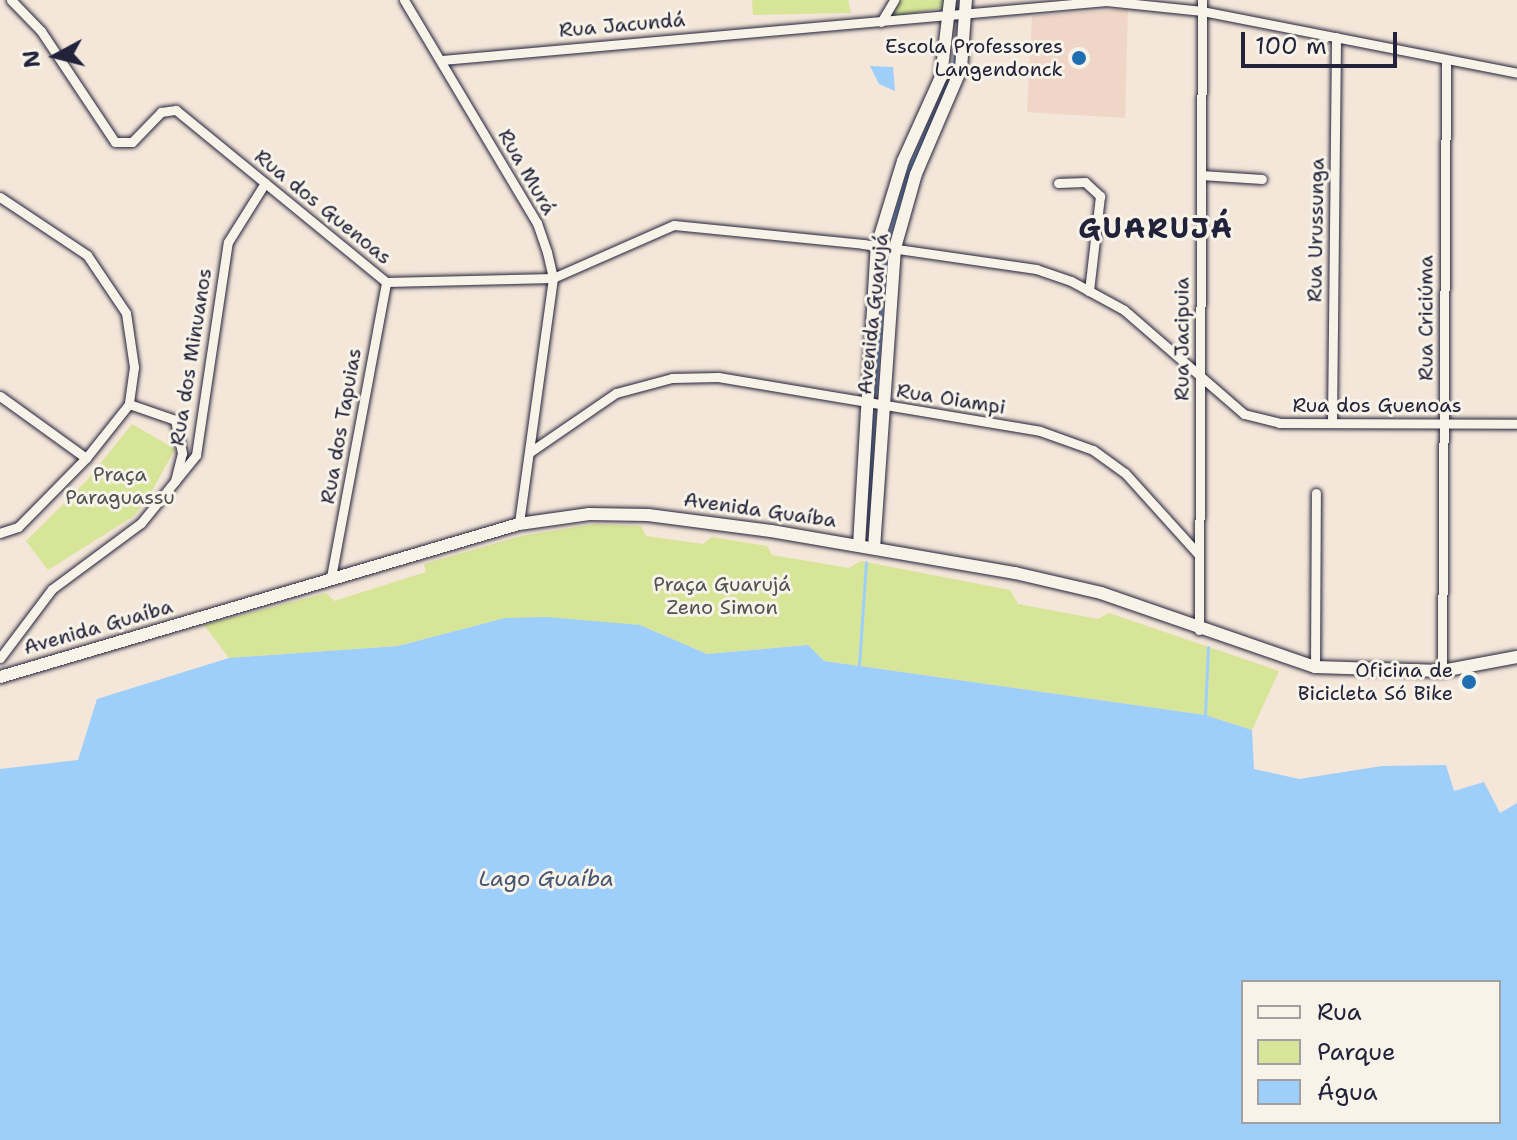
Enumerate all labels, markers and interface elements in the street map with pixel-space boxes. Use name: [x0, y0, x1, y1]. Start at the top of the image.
street label: Rua Jacundá: [558, 8, 686, 42]
north arrow: [16, 16, 96, 96]
scale bar: [1245, 16, 1401, 66]
text: 100 m: [1255, 30, 1327, 62]
place label: Escola Professores Langendonck: [885, 34, 1063, 81]
text: N: [16, 49, 47, 69]
marker: Escola Professores Langendonck: [1070, 49, 1088, 67]
street label: Rua Murá: [493, 125, 561, 219]
street label: Rua dos Guenoas: [250, 144, 396, 270]
street label: Rua Urussunga: [1303, 158, 1329, 302]
district label: GUARUJÁ: [1078, 211, 1234, 245]
street label: Avenida Guarujá: [853, 232, 893, 396]
street label: Rua Criciúma: [1414, 255, 1438, 381]
street label: Rua dos Minuanos: [165, 267, 217, 447]
street label: Rua Jacipuia: [1170, 277, 1194, 401]
street label: Rua dos Tapuias: [315, 346, 367, 506]
street label: Rua Oiampi: [895, 379, 1007, 419]
street label: Rua dos Guenoas: [1292, 393, 1462, 417]
park label: Praça Paraguassu: [65, 463, 175, 510]
street label: Avenida Guaíba: [682, 487, 838, 533]
park label: Praça Guarujá Zeno Simon: [653, 573, 791, 620]
street label: Avenida Guaíba: [21, 594, 175, 660]
place label: Oficina de Bicicleta Só Bike: [1298, 658, 1453, 705]
marker: Oficina de Bicicleta Só Bike: [1460, 673, 1478, 691]
water label: Lago Guaíba: [478, 866, 614, 892]
legend: [1241, 980, 1501, 1124]
text: Rua: [1317, 996, 1362, 1028]
text: Parque: [1317, 1036, 1396, 1068]
text: Água: [1317, 1076, 1378, 1108]

